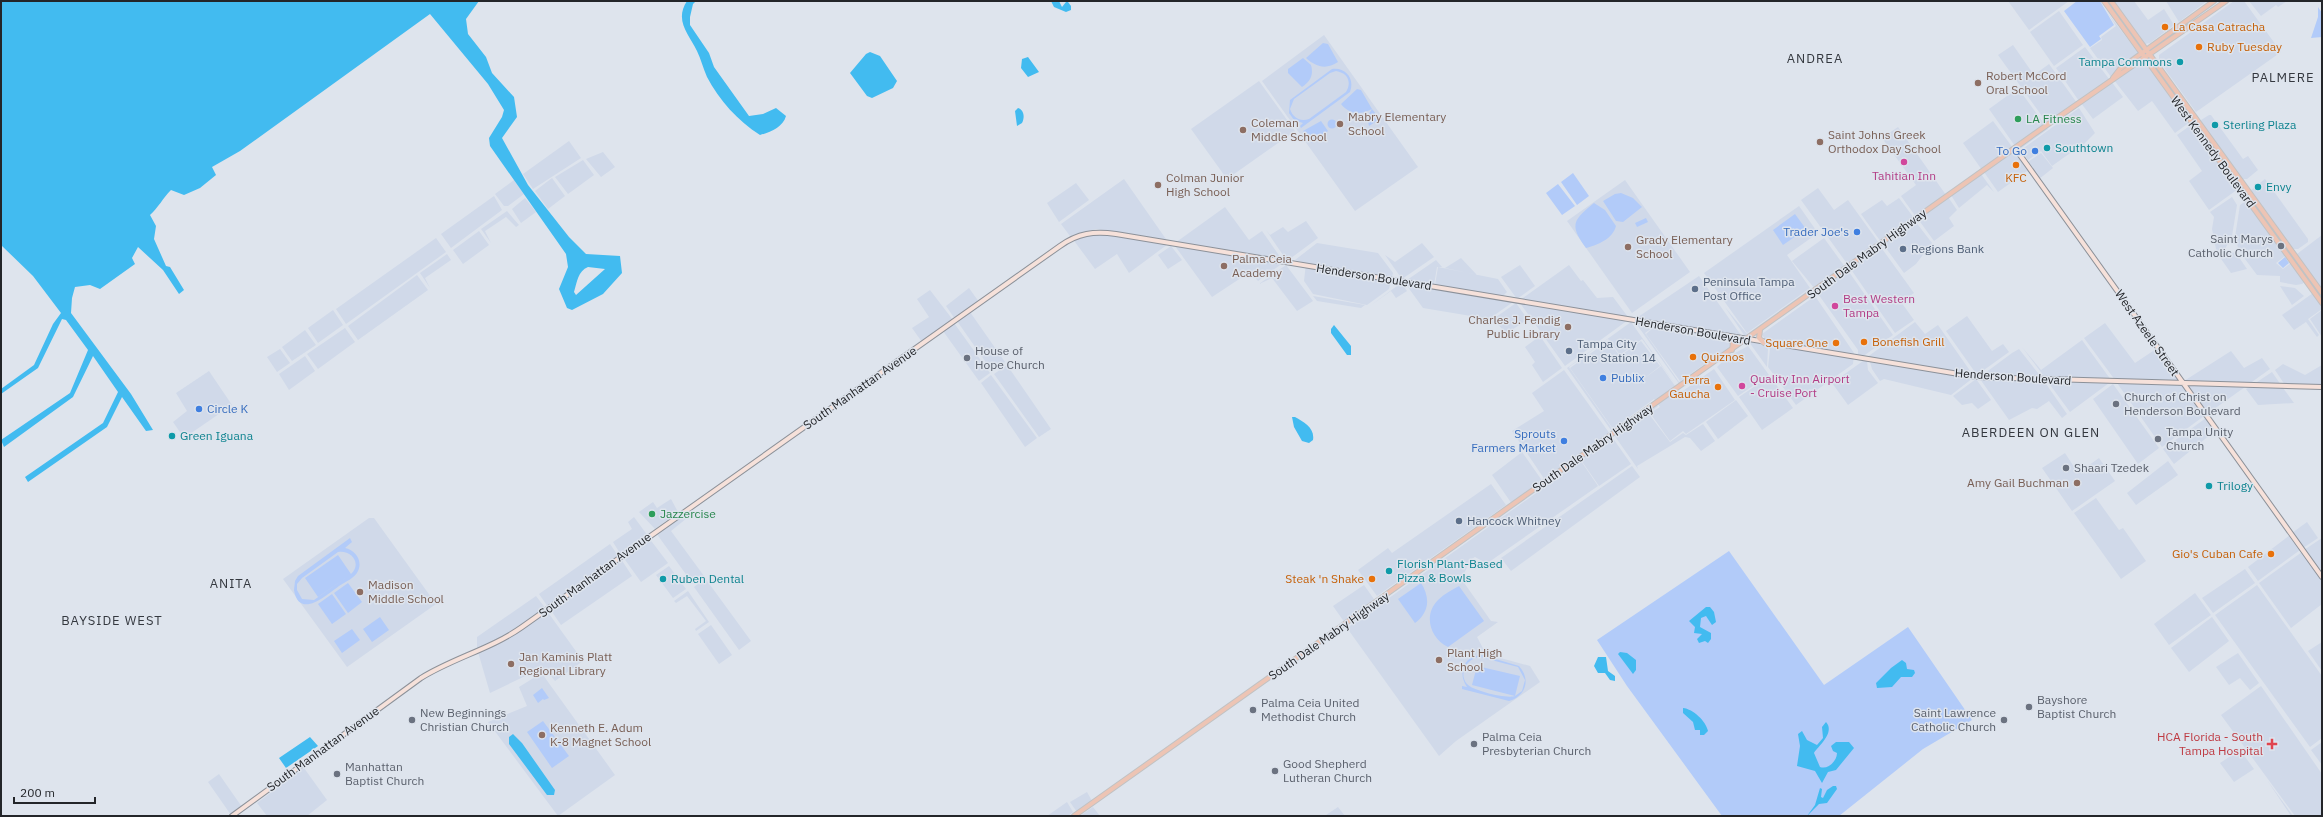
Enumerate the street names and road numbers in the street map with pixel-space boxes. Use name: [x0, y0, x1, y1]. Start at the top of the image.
street label: West Kennedy Boulevard: [2168, 93, 2259, 210]
street label: South Dale Mabry Highway: [1804, 205, 1929, 302]
street label: Henderson Boulevard: [1315, 260, 1433, 293]
street label: West Azeele Street: [2112, 287, 2183, 379]
street label: Henderson Boulevard: [1634, 313, 1752, 348]
street label: South Manhattan Avenue: [800, 342, 920, 432]
street label: Henderson Boulevard: [1954, 365, 2072, 388]
street label: South Dale Mabry Highway: [1529, 400, 1656, 495]
street label: South Manhattan Avenue: [536, 529, 654, 620]
street label: South Dale Mabry Highway: [1265, 588, 1392, 683]
street label: South Manhattan Avenue: [264, 703, 382, 794]

